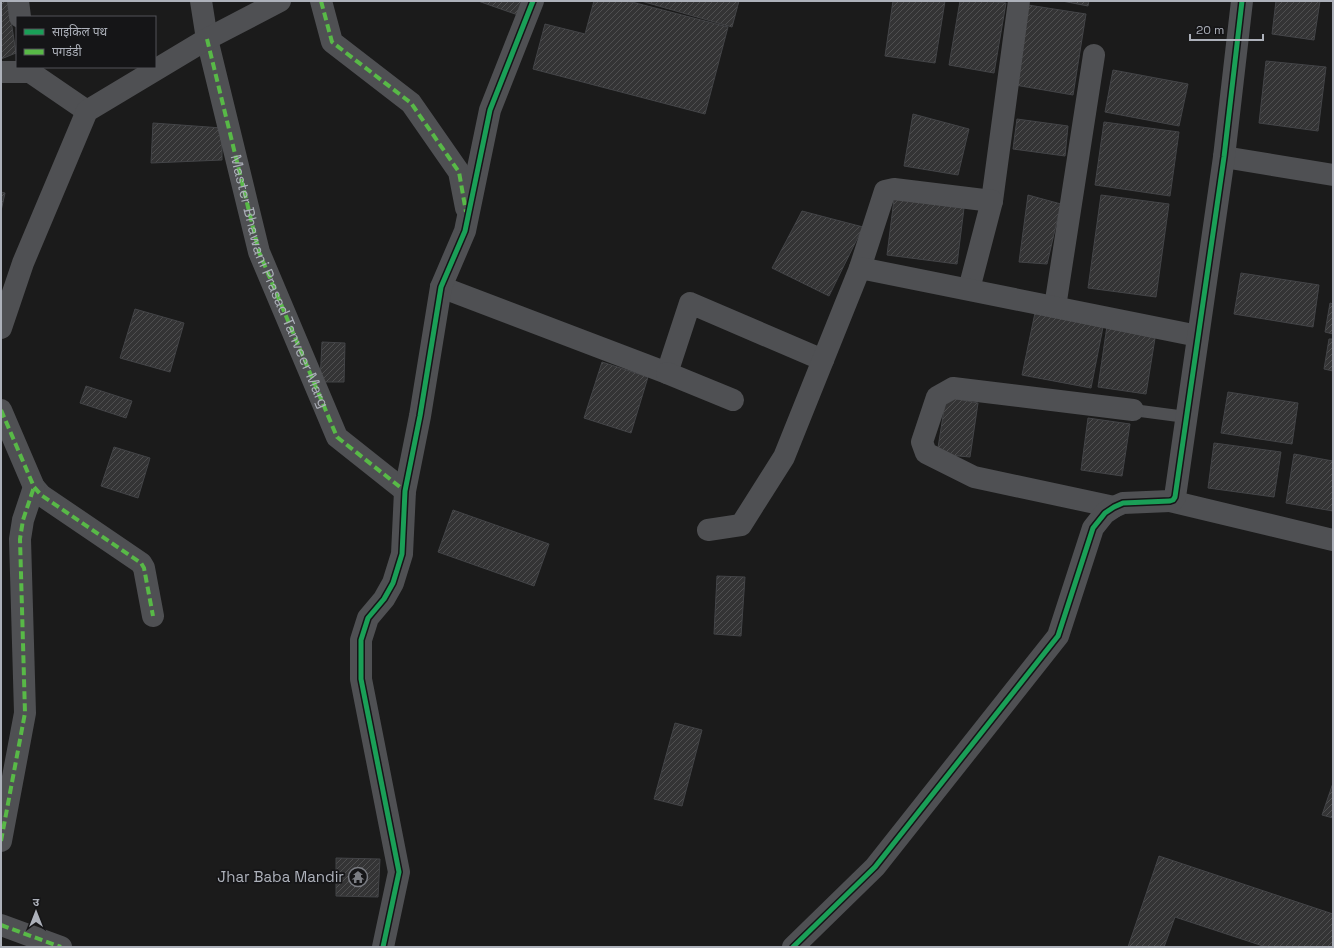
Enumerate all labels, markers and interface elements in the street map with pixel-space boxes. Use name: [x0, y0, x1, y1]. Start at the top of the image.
legend: [16, 16, 156, 68]
scale bar: [1190, 16, 1263, 42]
text: 20 m: [1196, 22, 1224, 38]
text: साइकिल पथ: [52, 24, 107, 40]
text: पगडंडी: [52, 44, 82, 60]
street label: Master Bhawani Prasad Tanveer Marg: [227, 152, 334, 411]
temple icon: Jhar Baba Mandir: [347, 866, 369, 888]
place label: Jhar Baba Mandir: [217, 867, 344, 886]
north arrow: [16, 892, 56, 932]
text: उ: [33, 895, 40, 909]

